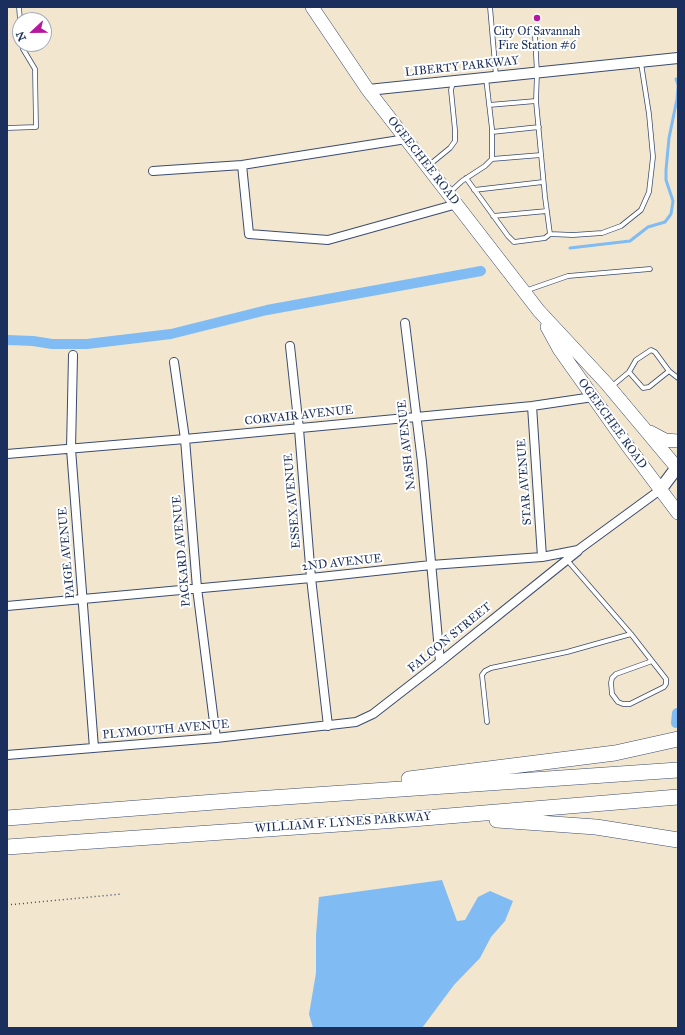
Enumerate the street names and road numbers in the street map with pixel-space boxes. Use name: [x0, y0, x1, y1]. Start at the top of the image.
street label: LIBERTY PARKWAY: [404, 54, 520, 80]
street label: OGEECHEE ROAD: [384, 114, 462, 208]
street label: OGEECHEE ROAD: [574, 376, 650, 472]
street label: NASH AVENUE: [395, 399, 419, 491]
street label: CORVAIR AVENUE: [244, 403, 354, 429]
street label: STAR AVENUE: [515, 438, 535, 526]
street label: ESSEX AVENUE: [282, 453, 304, 549]
street label: PACKARD AVENUE: [170, 495, 194, 607]
street label: PAIGE AVENUE: [56, 507, 78, 599]
street label: 2ND AVENUE: [301, 552, 383, 574]
street label: FALCON STREET: [405, 600, 495, 676]
street label: PLYMOUTH AVENUE: [102, 717, 230, 743]
street label: WILLIAM F. LYNES PARKWAY: [254, 810, 432, 836]

